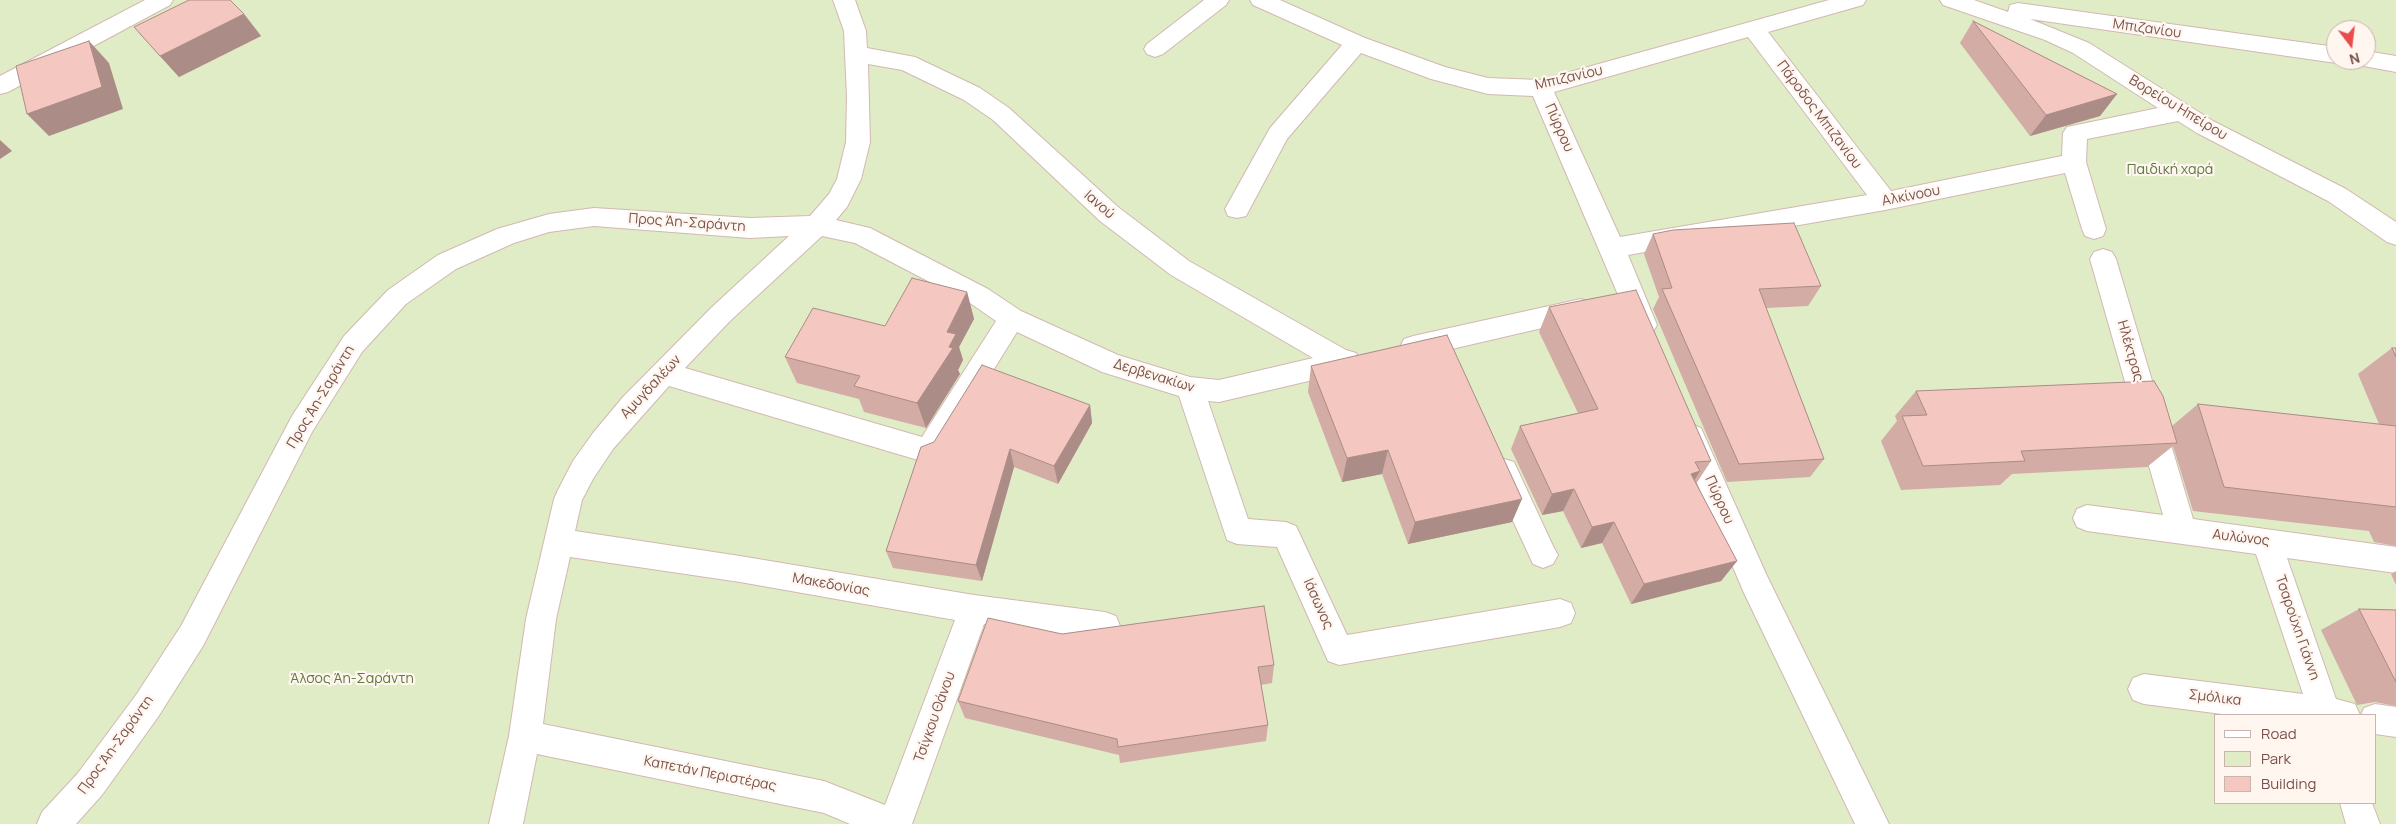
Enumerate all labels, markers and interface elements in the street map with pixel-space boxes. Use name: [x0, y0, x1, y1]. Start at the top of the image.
street label: Μπιζανίου: [2112, 16, 2182, 42]
north arrow: [2326, 20, 2376, 70]
text: N: [2347, 49, 2362, 69]
street label: Πάροδος Μπιζανίου: [1773, 58, 1865, 172]
street label: Μπιζανίου: [1534, 62, 1604, 94]
street label: Βορείου Ηπείρου: [2126, 72, 2230, 144]
street label: Πύρρου: [1541, 101, 1577, 155]
park label: Παιδική χαρά: [2127, 162, 2213, 178]
street label: Αλκίνοου: [1880, 182, 1942, 210]
street label: Ιανού: [1080, 187, 1118, 223]
street label: Προς Άη-Σαράντη: [628, 211, 746, 235]
street label: Ηλέκτρας: [2113, 318, 2147, 384]
street label: Προς Άη-Σαράντη: [284, 342, 358, 452]
street label: Αμυγδαλέων: [617, 352, 685, 422]
street label: Δερβενακίων: [1112, 356, 1196, 396]
street label: Πύρρου: [1701, 473, 1737, 527]
street label: Αυλώνος: [2211, 526, 2271, 550]
street label: Μακεδονίας: [791, 570, 871, 600]
street label: Τσαρούχη Γιάννη: [2271, 573, 2323, 683]
street label: Ιάσωνος: [1299, 576, 1337, 632]
street label: Τσίγκου Θάνου: [911, 669, 959, 765]
park label: Άλσος Άη-Σαράντη: [290, 671, 414, 687]
street label: Σμόλικα: [2188, 686, 2242, 710]
street label: Προς Άη-Σαράντη: [75, 693, 157, 797]
legend: [2214, 714, 2376, 804]
text: Road: [2261, 723, 2297, 744]
text: Park: [2261, 748, 2291, 769]
street label: Καπετάν Περιστέρας: [642, 753, 778, 795]
text: Building: [2261, 773, 2316, 794]

